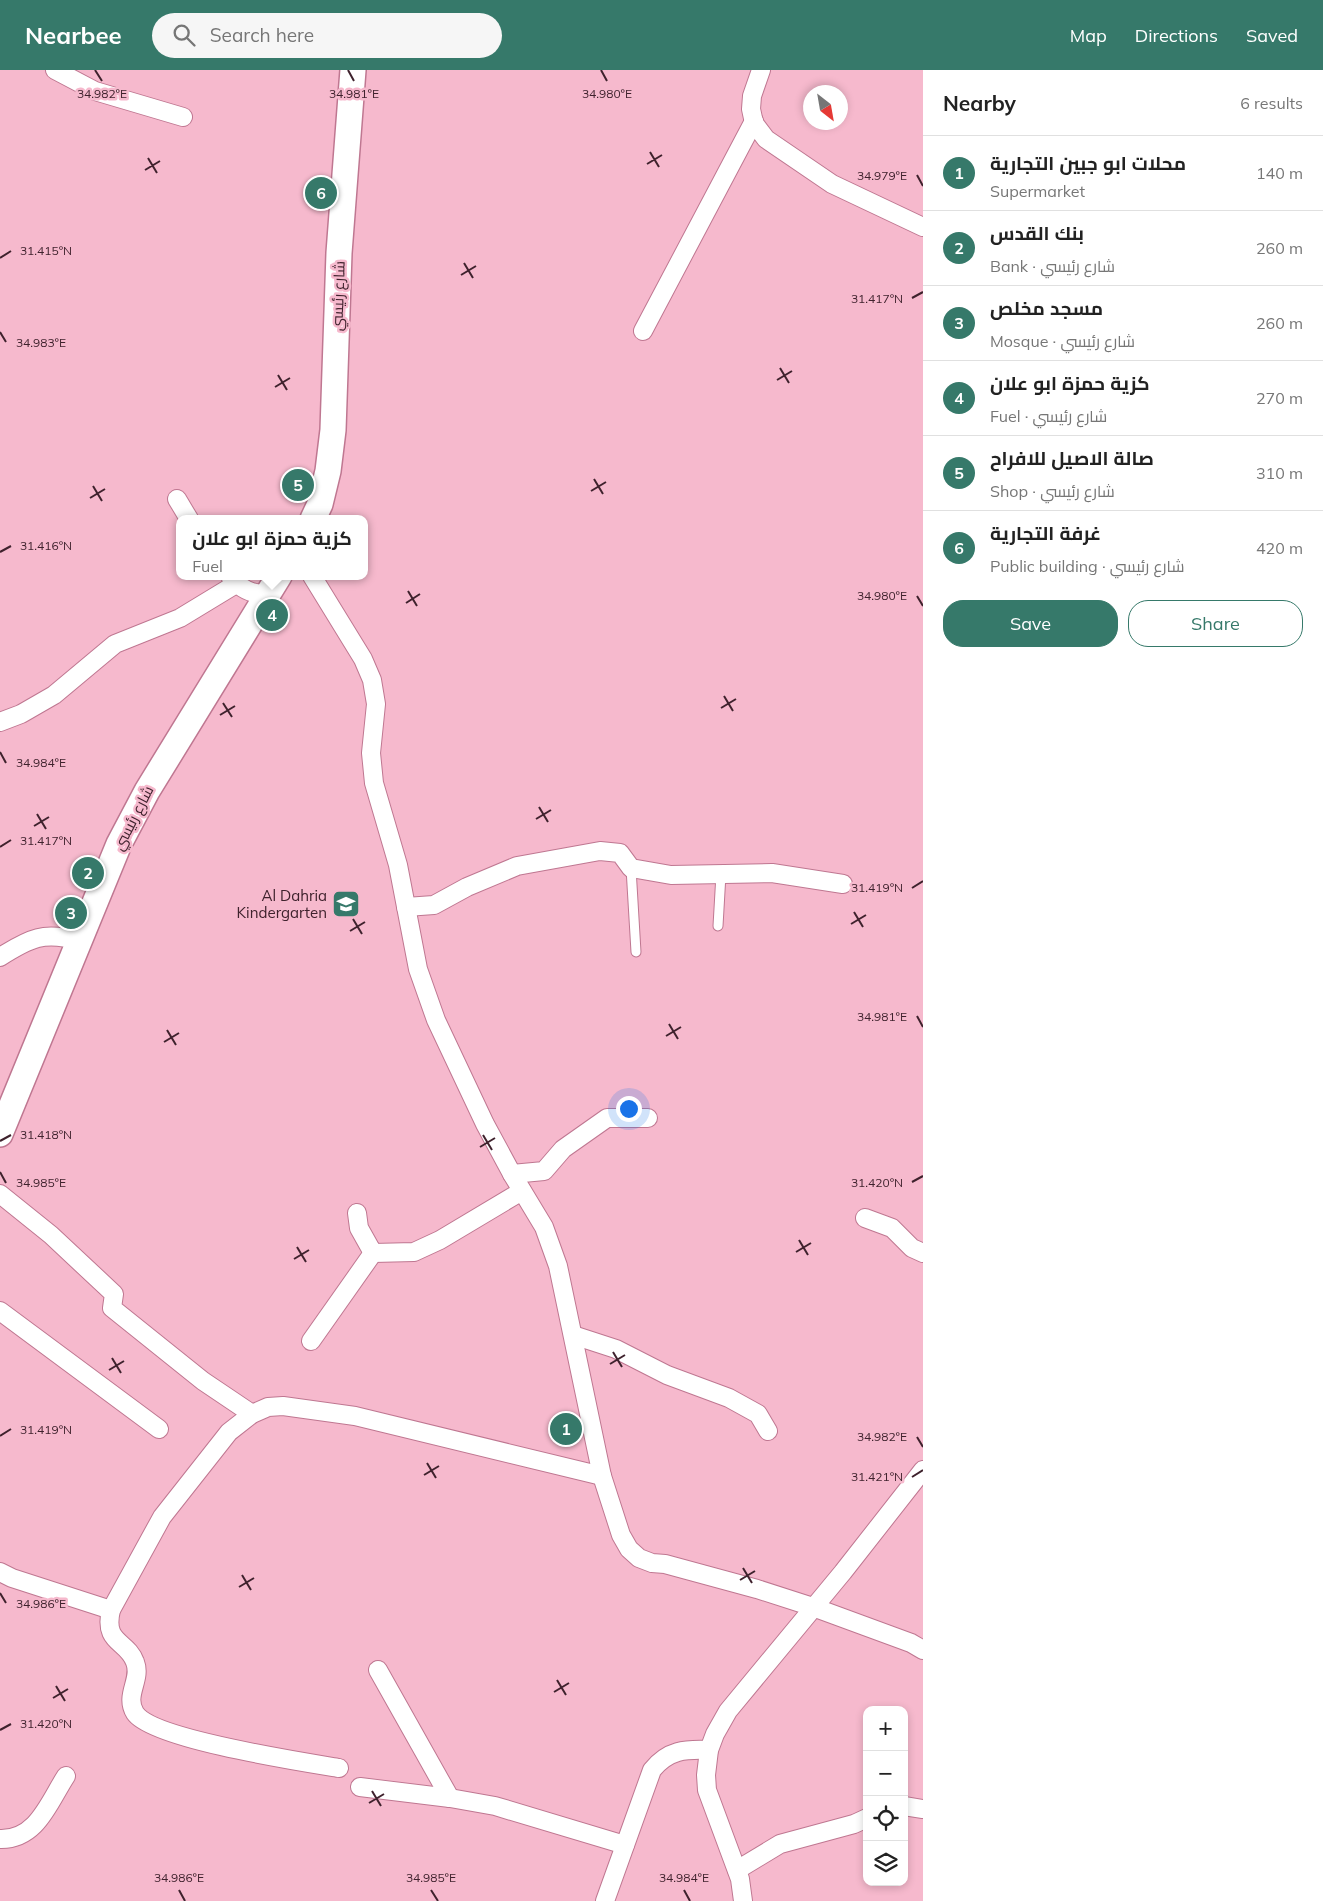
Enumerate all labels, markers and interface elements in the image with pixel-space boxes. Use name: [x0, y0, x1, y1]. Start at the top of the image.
search box: [152, 13, 502, 58]
text: Nearbee: [25, 20, 122, 50]
icon: search: [170, 21, 198, 49]
text: Search here: [210, 23, 314, 47]
text: Map: [1070, 24, 1107, 47]
text: Directions: [1135, 24, 1218, 47]
text: Saved: [1246, 24, 1298, 47]
north arrow: [803, 85, 848, 130]
text: 34.982°E: [77, 86, 127, 101]
text: 34.981°E: [329, 86, 379, 101]
text: 34.980°E: [582, 86, 632, 101]
text: Nearby: [943, 90, 1016, 116]
text: 6 results: [1240, 93, 1303, 113]
text: محلات ابو جبين التجارية: [990, 151, 1186, 175]
text: 1: [954, 163, 964, 183]
text: 140 m: [1256, 163, 1303, 183]
text: 34.979°E: [857, 168, 907, 183]
pin: 6: [305, 174, 337, 212]
text: Supermarket: [990, 181, 1085, 201]
text: بنك القدس: [990, 221, 1084, 245]
text: 2: [954, 238, 964, 258]
text: 260 m: [1256, 238, 1303, 258]
text: 31.415°N: [20, 243, 72, 258]
text: Bank · شارع رئيسي: [990, 256, 1115, 276]
street label: شارع رئيسي: [327, 261, 352, 331]
text: 31.417°N: [851, 291, 903, 306]
text: مسجد مخلص: [990, 296, 1103, 320]
text: 3: [954, 313, 964, 333]
text: 260 m: [1256, 313, 1303, 333]
text: Mosque · شارع رئيسي: [990, 331, 1135, 351]
text: 34.983°E: [16, 335, 66, 350]
text: كزية حمزة ابو علان: [990, 371, 1150, 395]
text: 4: [954, 388, 964, 408]
text: 270 m: [1256, 388, 1303, 408]
text: Fuel · شارع رئيسي: [990, 406, 1107, 426]
text: صالة الاصيل للافراح: [990, 446, 1154, 470]
text: 5: [954, 463, 964, 483]
text: 310 m: [1256, 463, 1303, 483]
pin: 5: [282, 466, 314, 504]
text: Shop · شارع رئيسي: [990, 481, 1115, 501]
popup: [176, 515, 368, 580]
text: غرفة التجارية: [990, 521, 1101, 545]
text: كزية حمزة ابو علان: [192, 526, 352, 550]
text: 31.416°N: [20, 538, 72, 553]
text: 6: [954, 538, 964, 558]
text: 420 m: [1256, 538, 1303, 558]
text: Fuel: [192, 556, 223, 576]
text: Public building · شارع رئيسي: [990, 556, 1185, 576]
text: 34.980°E: [857, 588, 907, 603]
pin: 4: [256, 596, 288, 634]
button: Save: [943, 600, 1118, 647]
button: Share: [1128, 600, 1303, 647]
text: 34.984°E: [16, 755, 66, 770]
street label: شارع رئيسي: [109, 782, 160, 855]
text: 31.417°N: [20, 833, 72, 848]
pin: 2: [72, 854, 104, 892]
text: 31.419°N: [851, 880, 903, 895]
place label: Al Dahria Kindergarten: [237, 886, 327, 922]
school or university icon: Al Dahria Kindergarten: [331, 889, 361, 919]
pin: 3: [55, 894, 87, 932]
text: 34.981°E: [857, 1009, 907, 1024]
your location: [616, 1096, 642, 1122]
text: 31.418°N: [20, 1127, 72, 1142]
text: 34.985°E: [16, 1175, 66, 1190]
text: 31.420°N: [851, 1175, 903, 1190]
pin: 1: [550, 1410, 582, 1448]
text: 31.419°N: [20, 1422, 72, 1437]
text: 34.982°E: [857, 1429, 907, 1444]
text: 31.421°N: [851, 1469, 903, 1484]
text: 34.986°E: [16, 1596, 66, 1611]
map controls: [863, 1706, 908, 1886]
button: +: [863, 1706, 908, 1751]
text: 31.420°N: [20, 1716, 72, 1731]
button: −: [863, 1751, 908, 1796]
button: locate: [863, 1796, 908, 1841]
button: layers: [863, 1841, 908, 1886]
text: 34.986°E: [154, 1870, 204, 1885]
text: 34.985°E: [406, 1870, 456, 1885]
text: 34.984°E: [659, 1870, 709, 1885]

